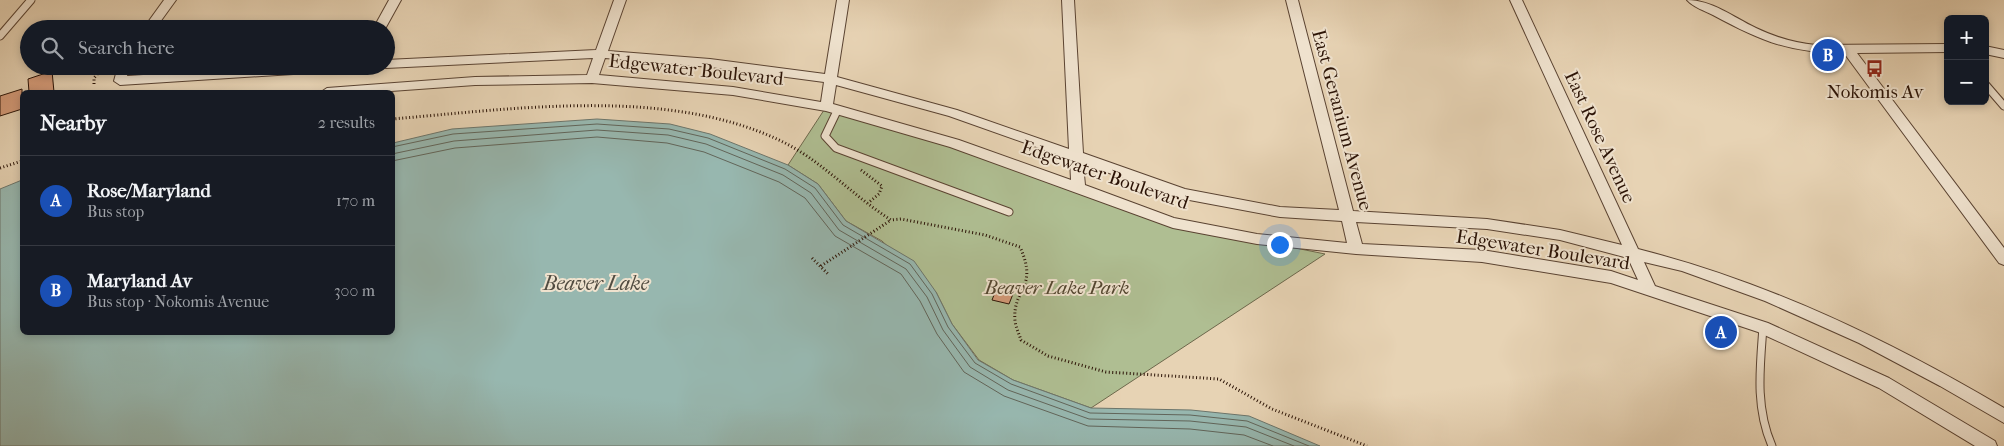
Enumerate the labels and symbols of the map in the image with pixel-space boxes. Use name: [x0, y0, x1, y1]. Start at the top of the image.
street label: East Geranium Avenue: [1307, 27, 1377, 213]
pin: B: [1812, 36, 1844, 74]
street label: Edgewater Boulevard: [608, 50, 785, 90]
bus stop icon: Nokomis Av: [1865, 59, 1885, 79]
street label: East Rose Avenue: [1560, 67, 1640, 207]
place label: Nokomis Av: [1827, 81, 1924, 103]
street label: Edgewater Boulevard: [1018, 136, 1192, 214]
street label: Edgewater Boulevard: [1455, 225, 1632, 275]
your location: [1267, 232, 1293, 258]
water label: Beaver Lake: [542, 272, 650, 295]
park label: Beaver Lake Park: [984, 277, 1129, 299]
pin: A: [1705, 313, 1737, 351]

